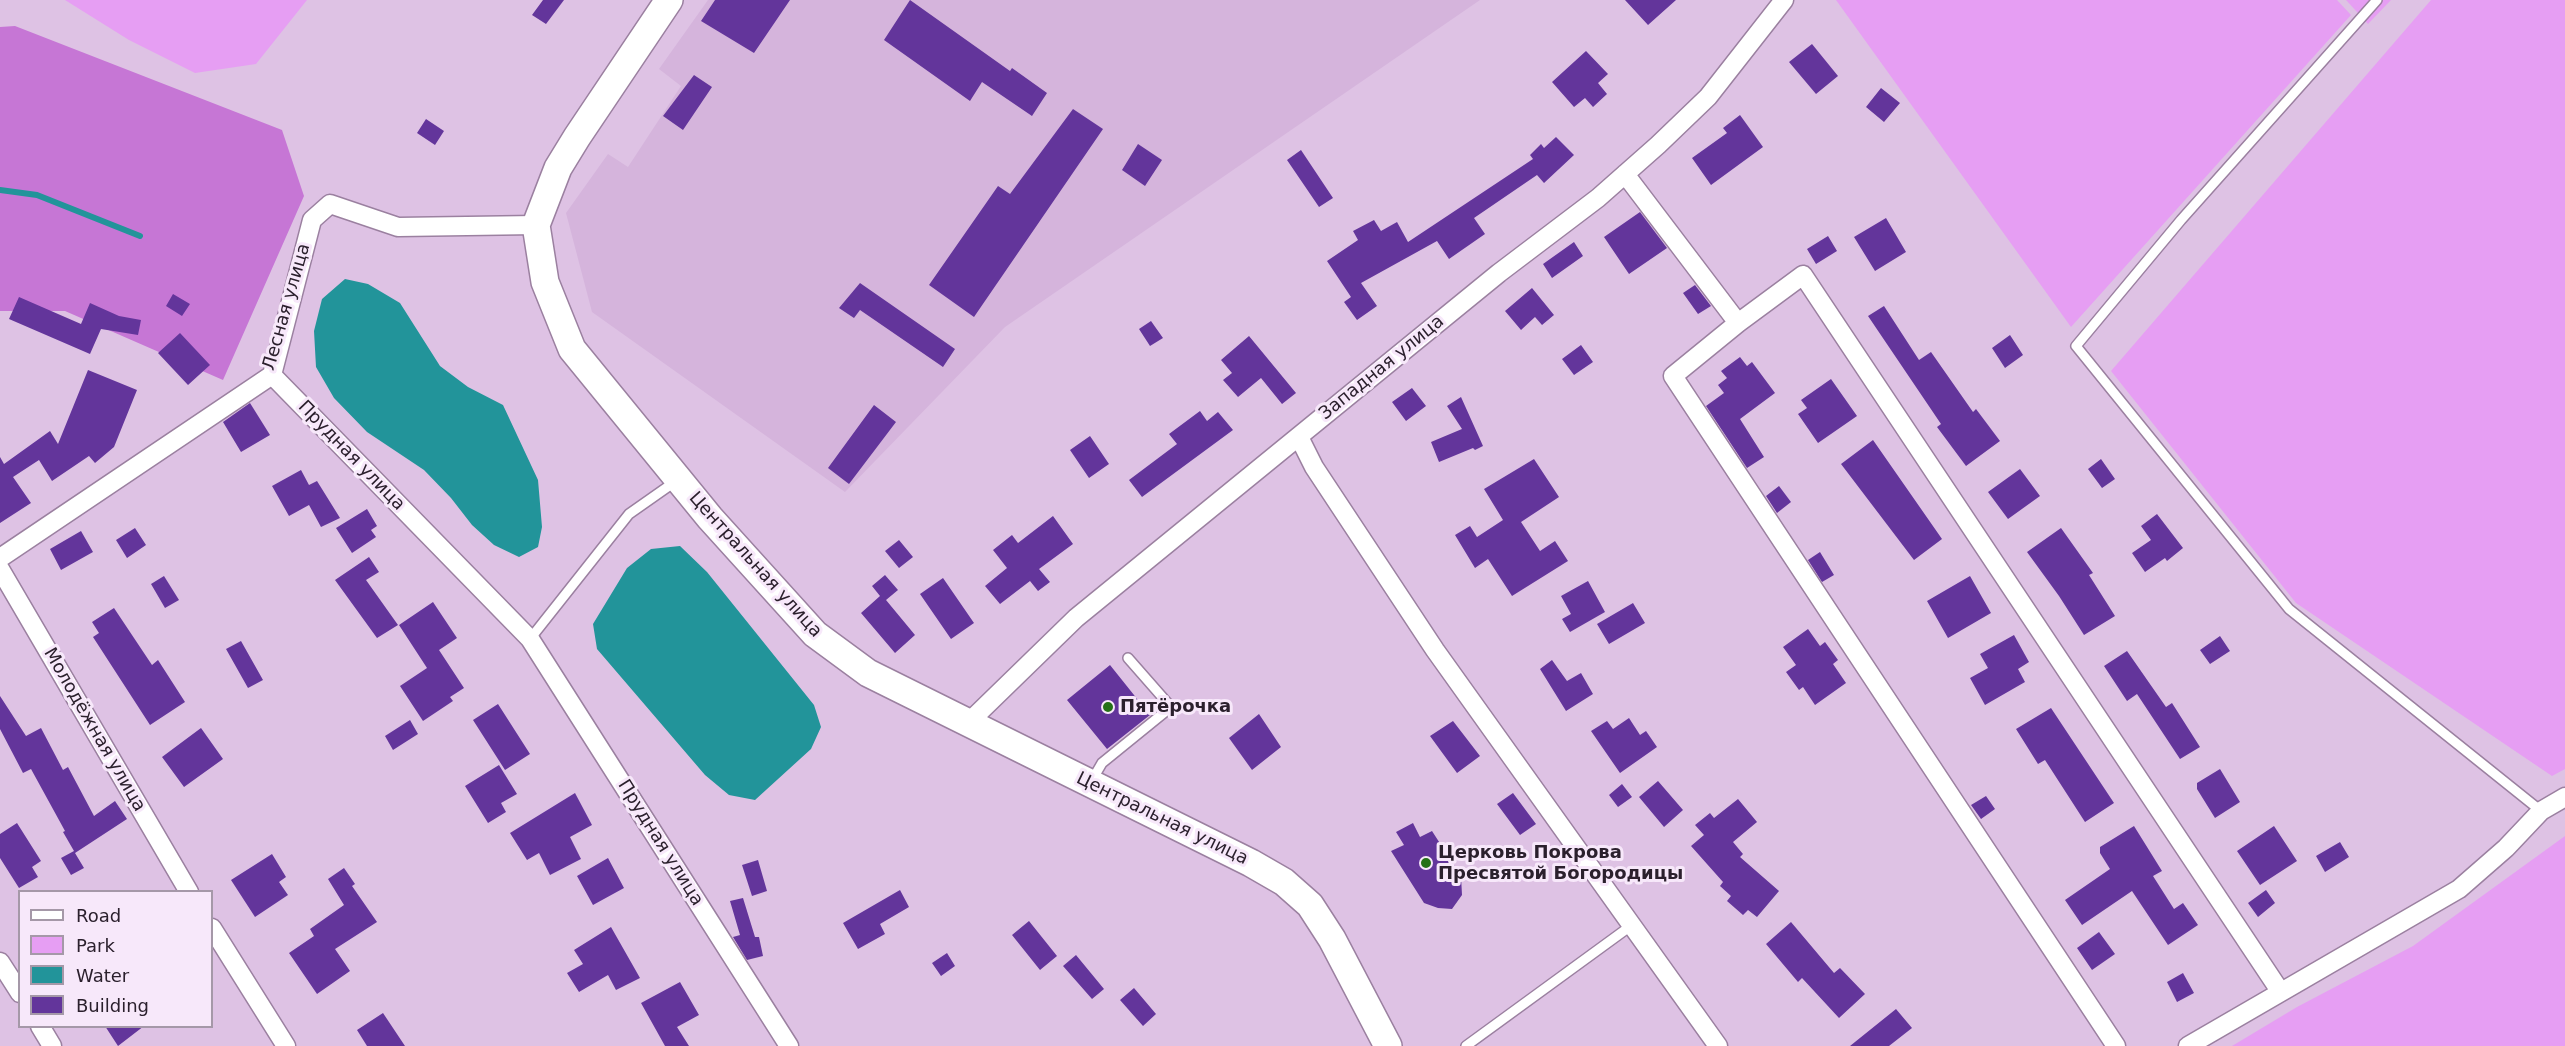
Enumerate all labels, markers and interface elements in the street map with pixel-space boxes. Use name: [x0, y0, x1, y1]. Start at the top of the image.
street label: Лесная улица: [259, 241, 315, 373]
street label: Западная улица: [1315, 311, 1449, 425]
street label: Прудная улица: [293, 397, 409, 515]
street label: Центральная улица: [684, 488, 826, 642]
street label: Молодёжная улица: [38, 644, 150, 816]
place label: Пятёрочка: [1120, 696, 1231, 718]
marker: Пятёрочка: [1101, 700, 1115, 714]
street label: Центральная улица: [1073, 768, 1251, 870]
street label: Прудная улица: [613, 776, 707, 910]
place label: Церковь Покрова Пресвятой Богородицы: [1438, 842, 1683, 884]
marker: Церковь Покрова Пресвятой Богородицы: [1419, 856, 1433, 870]
legend: [18, 890, 213, 1028]
text: Road: [76, 905, 121, 926]
text: Park: [76, 935, 115, 956]
text: Water: [76, 965, 129, 986]
text: Building: [76, 995, 149, 1016]

